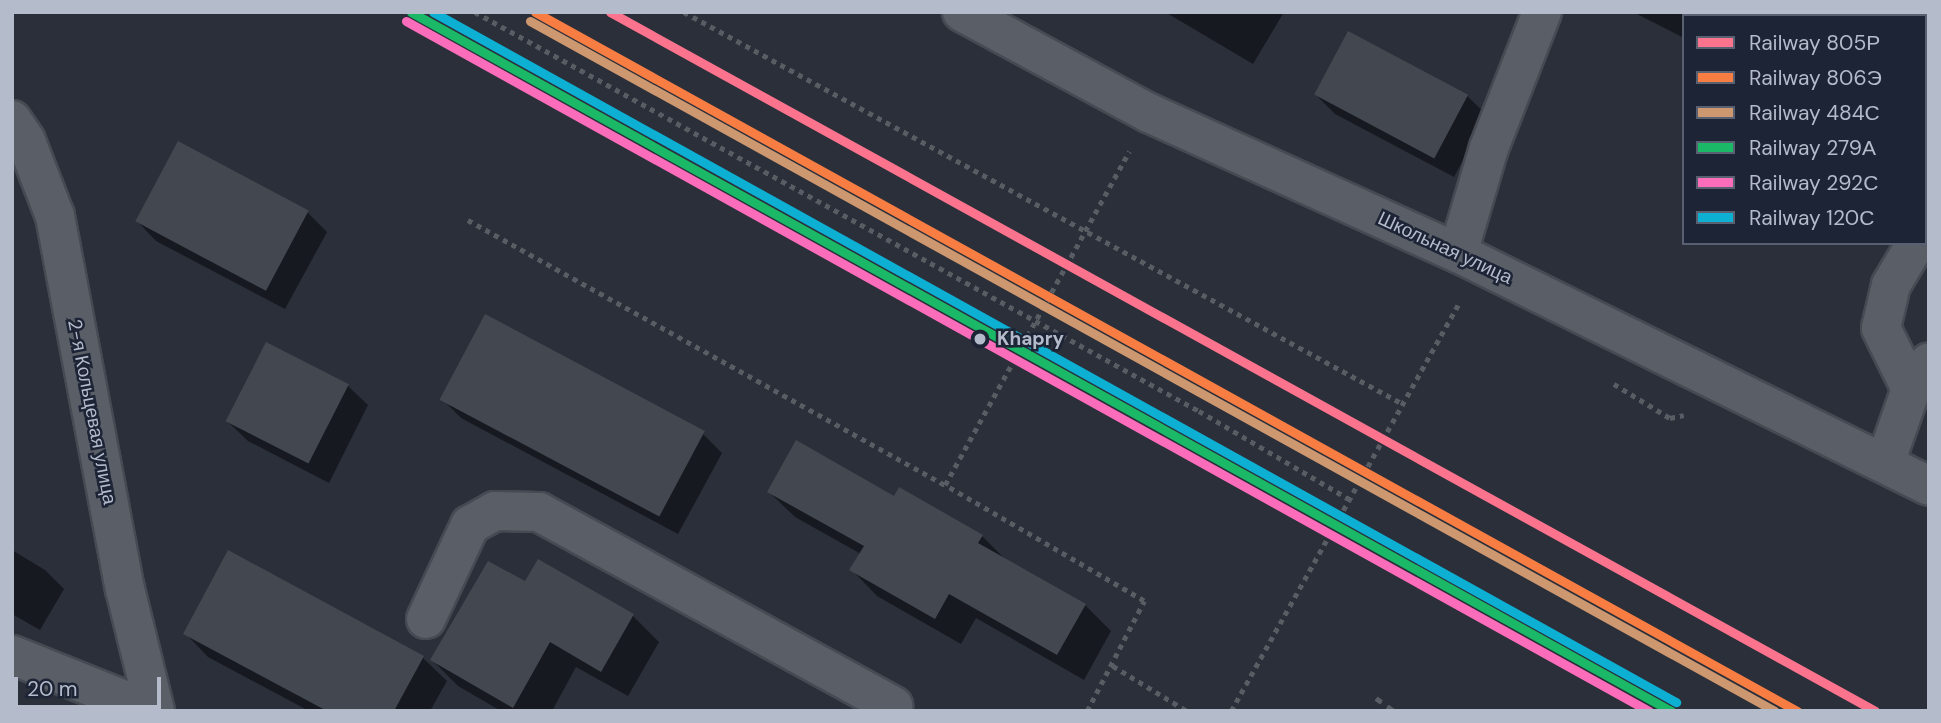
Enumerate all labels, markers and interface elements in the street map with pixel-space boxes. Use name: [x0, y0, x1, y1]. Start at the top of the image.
legend: [1682, 14, 1927, 245]
text: Railway 805Р: [1749, 29, 1880, 57]
text: Railway 806Э: [1749, 64, 1882, 92]
text: Railway 484С: [1749, 99, 1880, 127]
text: Railway 279А: [1749, 134, 1876, 162]
text: Railway 292С: [1749, 169, 1878, 197]
text: Railway 120С: [1749, 204, 1874, 232]
street label: Школьная улица: [1374, 207, 1516, 289]
street label: 2-я Кольцевая улица: [63, 318, 121, 506]
marker: Khapry: [969, 328, 991, 350]
place label: Khapry: [997, 328, 1064, 350]
scale bar: [18, 664, 164, 708]
text: 20 m: [27, 675, 78, 703]

